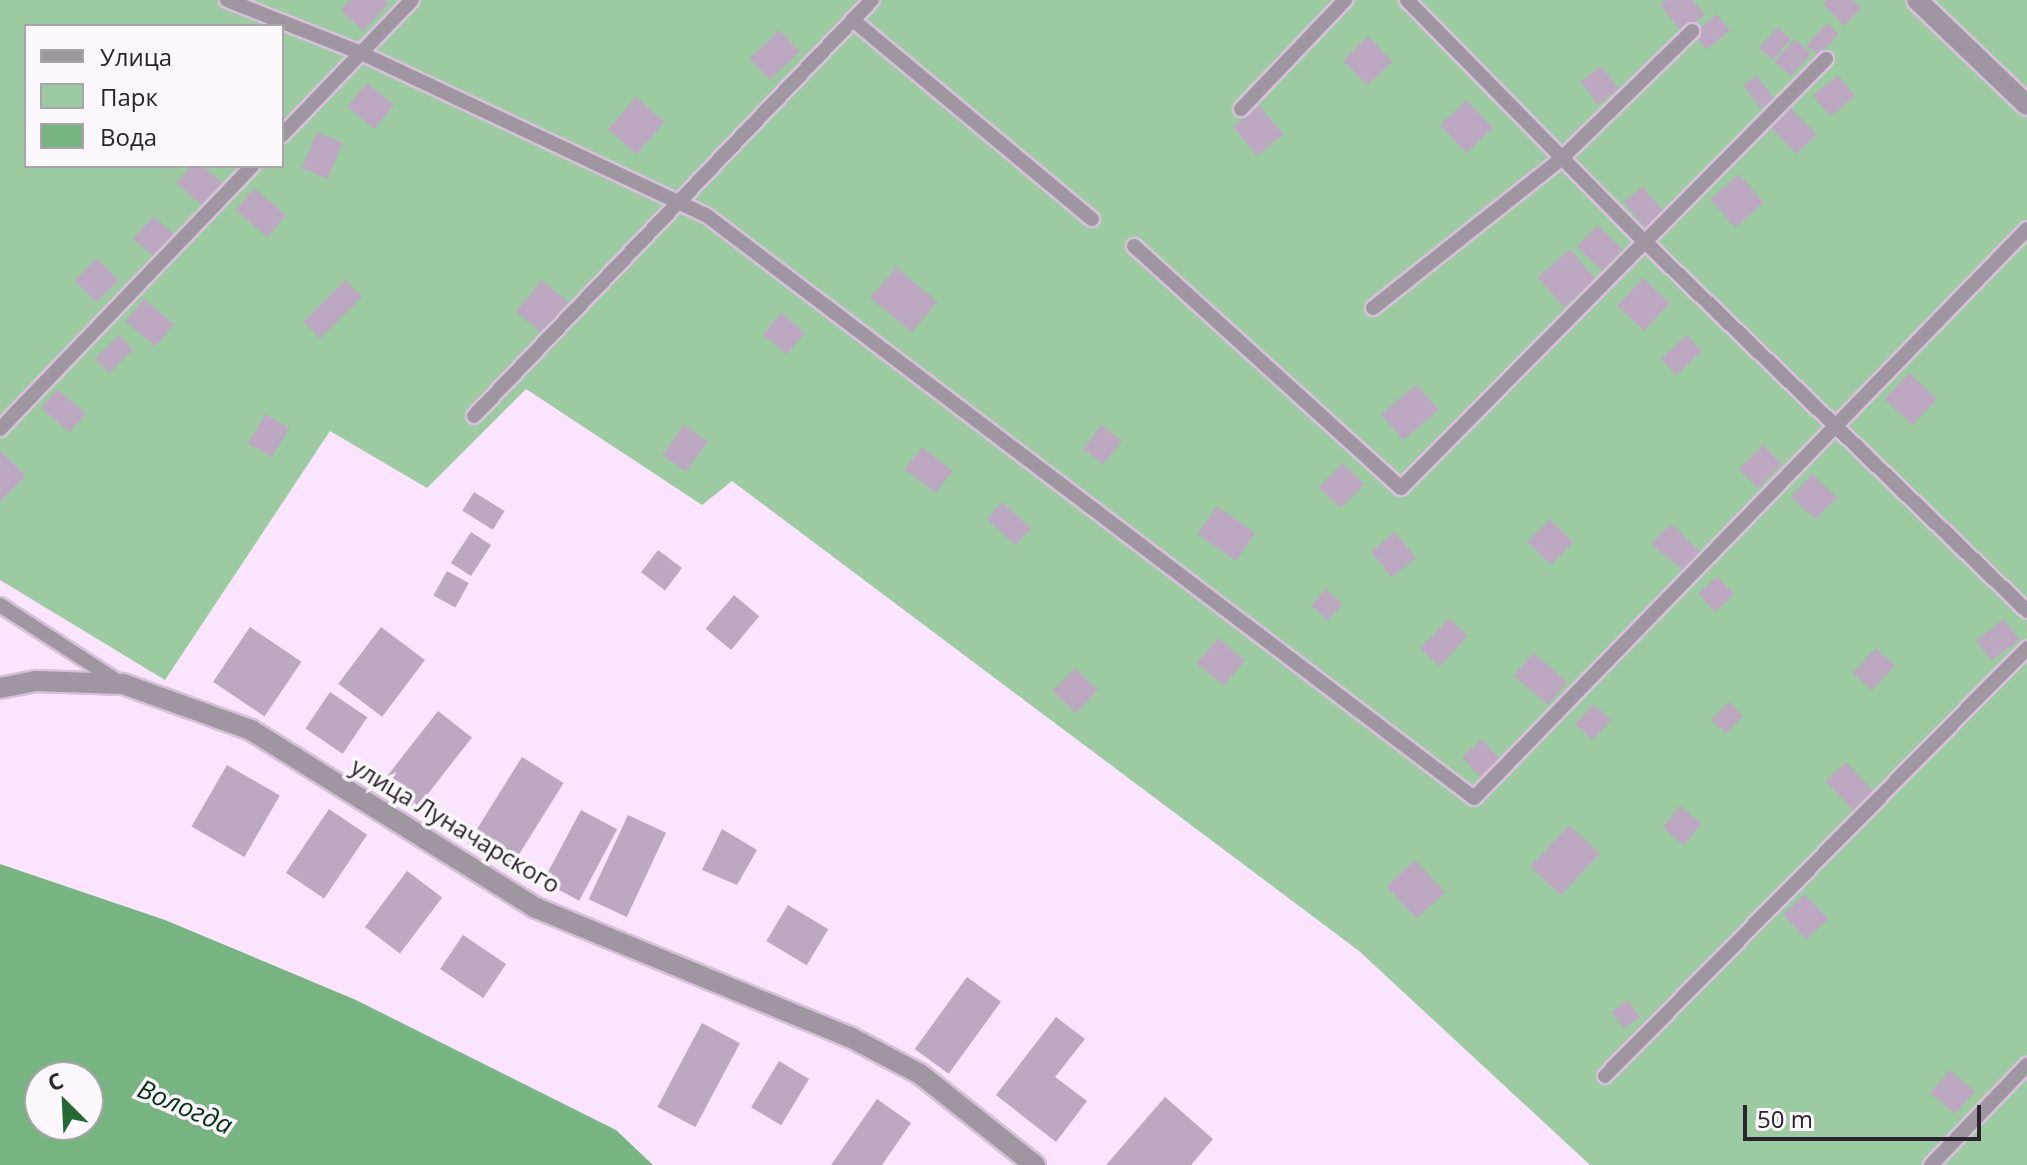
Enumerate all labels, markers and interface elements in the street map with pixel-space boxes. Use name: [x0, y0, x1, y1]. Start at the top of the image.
legend: [24, 24, 284, 168]
text: Улица: [100, 40, 172, 73]
text: Парк: [100, 80, 158, 113]
text: Вода: [100, 120, 157, 153]
street label: улица Луначарского: [346, 751, 566, 899]
north arrow: [24, 1061, 104, 1141]
text: С: [43, 1064, 68, 1097]
water label: Вологда: [133, 1073, 237, 1141]
scale bar: [1747, 1089, 1985, 1139]
text: 50 m: [1757, 1102, 1813, 1135]

